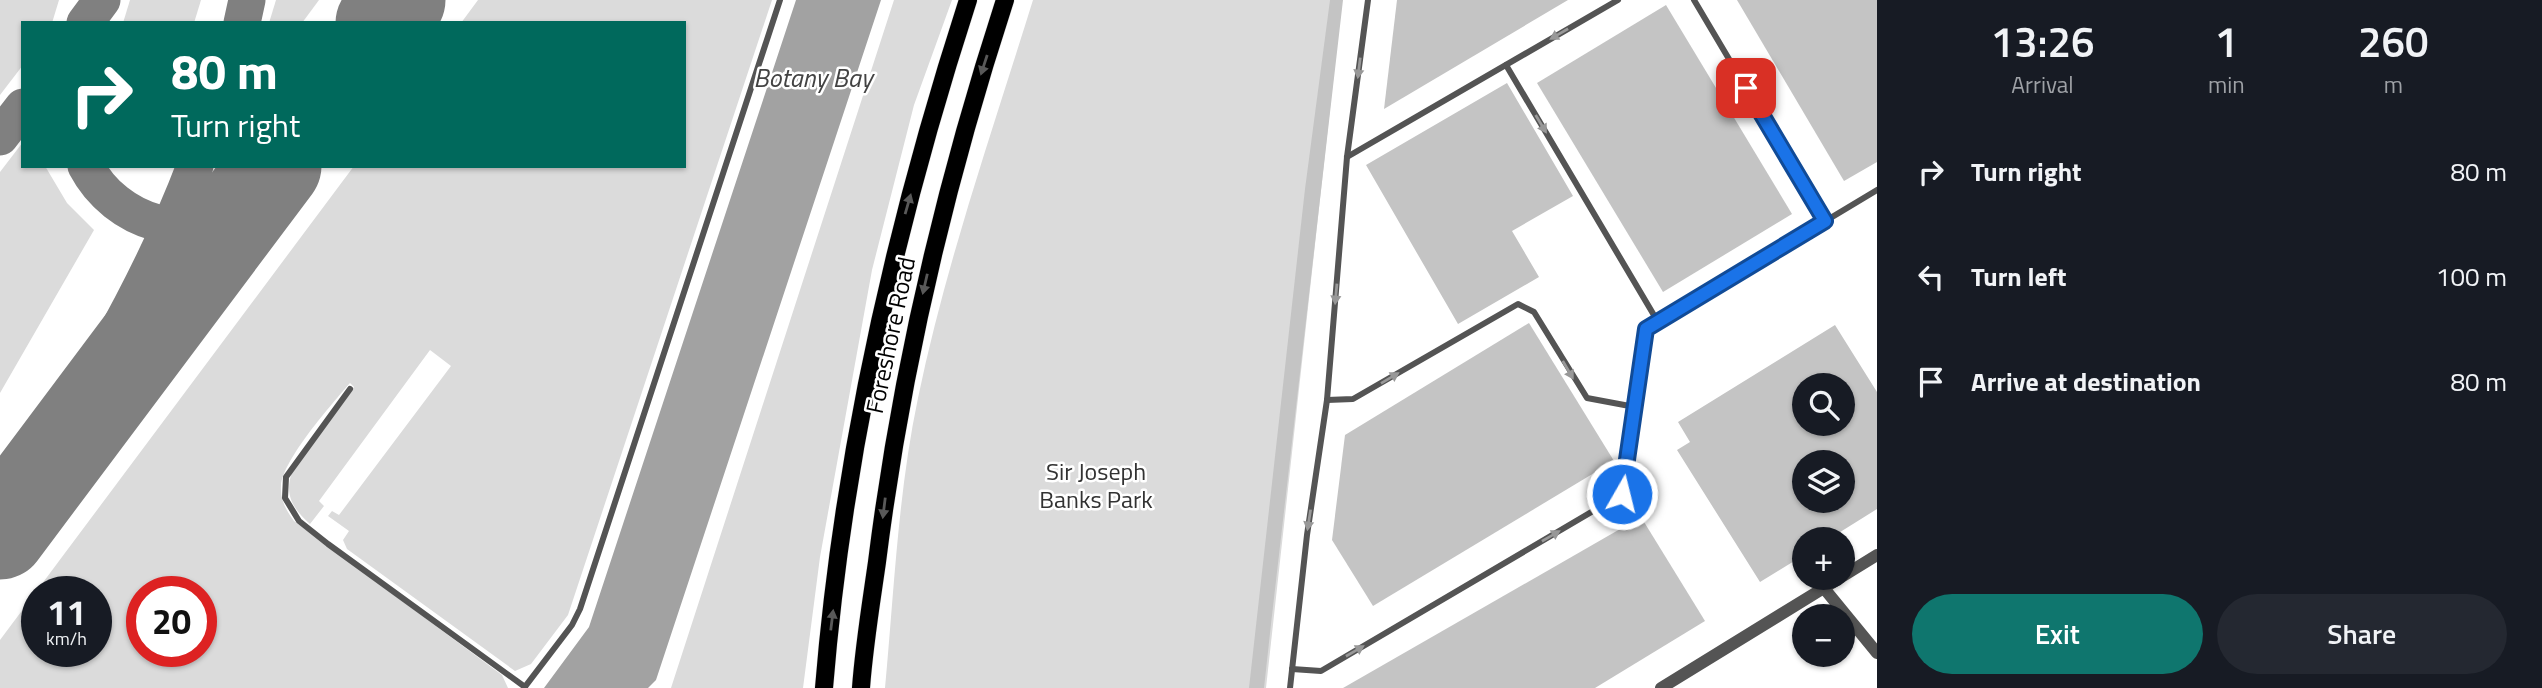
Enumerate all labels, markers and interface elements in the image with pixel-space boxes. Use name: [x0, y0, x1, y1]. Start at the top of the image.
text: 13:26: [1990, 9, 2095, 73]
text: 1: [2215, 9, 2238, 73]
text: 260: [2358, 9, 2429, 73]
one-way arrow: [1550, 28, 1569, 41]
text: 80 m: [171, 33, 278, 108]
icon: right: [56, 49, 147, 140]
one-way arrow: [978, 54, 989, 75]
one-way arrow: [1353, 57, 1364, 79]
water label: Botany Bay: [753, 58, 876, 97]
pin: [1716, 58, 1776, 118]
text: Arrival: [2011, 67, 2074, 102]
text: min: [2208, 67, 2245, 102]
text: m: [2384, 67, 2403, 102]
icon: arrive: [1727, 69, 1765, 107]
text: Turn right: [171, 101, 300, 149]
one-way arrow: [1535, 114, 1547, 133]
text: Turn right: [1971, 152, 2082, 191]
text: 80 m: [2450, 152, 2507, 191]
icon: right: [1912, 153, 1950, 191]
one-way arrow: [903, 193, 913, 214]
street label: Foreshore Road: [856, 253, 924, 417]
text: Turn left: [1971, 257, 2066, 296]
text: 100 m: [2436, 257, 2507, 296]
icon: left: [1912, 258, 1950, 296]
one-way arrow: [919, 273, 930, 295]
one-way arrow: [1330, 283, 1341, 305]
one-way arrow: [1562, 361, 1575, 380]
text: Arrive at destination: [1971, 362, 2201, 401]
text: 80 m: [2450, 362, 2507, 401]
icon: arrive: [1912, 363, 1950, 401]
one-way arrow: [1380, 372, 1399, 384]
map controls: [1792, 373, 1855, 667]
button: search: [1792, 373, 1855, 436]
button: layers: [1792, 450, 1855, 513]
park label: Sir Joseph Banks Park: [1039, 453, 1153, 517]
position arrow: [1585, 457, 1659, 531]
one-way arrow: [878, 497, 889, 519]
one-way arrow: [1303, 509, 1314, 531]
button: +: [1792, 527, 1855, 590]
one-way arrow: [1542, 530, 1561, 542]
speed limit sign: 20: [126, 576, 217, 667]
text: 11: [47, 585, 86, 639]
button: Exit: [1912, 594, 2203, 674]
button: Share: [2217, 594, 2507, 674]
button: −: [1792, 604, 1855, 667]
one-way arrow: [827, 609, 838, 631]
text: km/h: [46, 625, 87, 652]
one-way arrow: [1346, 645, 1365, 657]

